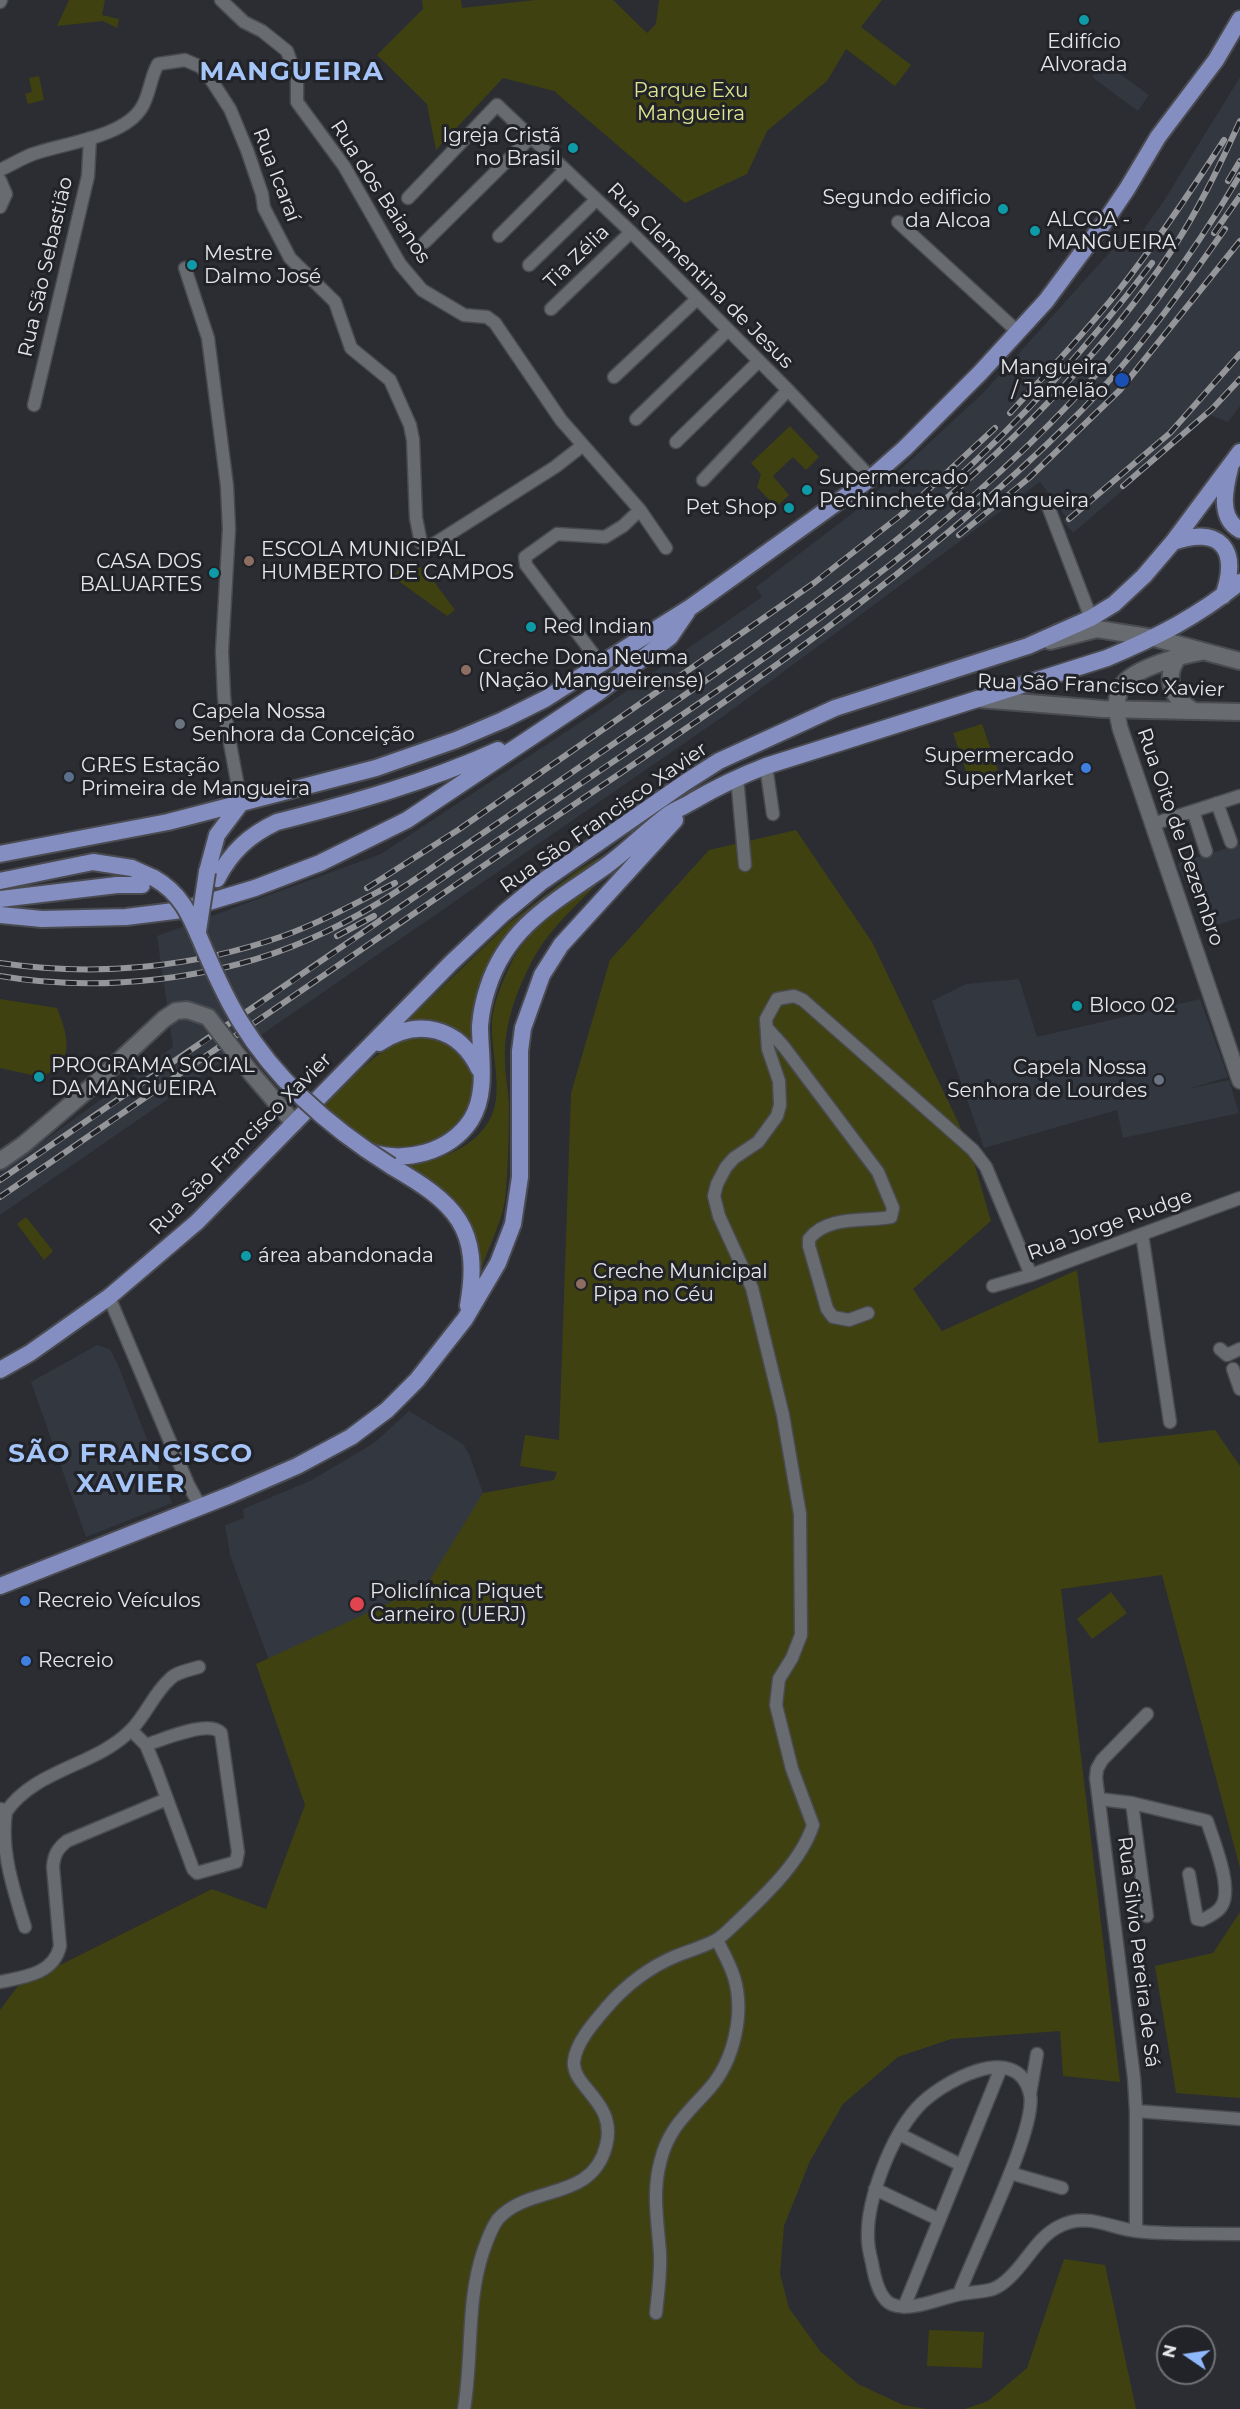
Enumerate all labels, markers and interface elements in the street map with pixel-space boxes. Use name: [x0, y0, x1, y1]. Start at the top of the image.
marker: Edifício Alvorada: [1077, 13, 1091, 27]
place label: Edifício Alvorada: [1040, 30, 1128, 77]
district label: MANGUEIRA: [200, 56, 384, 88]
park label: Parque Exu Mangueira: [634, 79, 748, 126]
street label: Rua dos Baianos: [325, 116, 435, 268]
place label: Igreja Cristã no Brasil: [442, 124, 561, 171]
street label: Rua Icaraí: [247, 125, 305, 225]
marker: Igreja Cristã no Brasil: [566, 141, 580, 155]
street label: Rua São Sebastião: [14, 175, 78, 359]
street label: Rua Clementina de Jesus: [602, 178, 798, 374]
place label: Segundo edificio da Alcoa: [823, 186, 991, 233]
marker: Segundo edificio da Alcoa: [996, 202, 1010, 216]
place label: ALCOA - MANGUEIRA: [1047, 208, 1176, 255]
street label: Tia Zélia: [539, 220, 615, 294]
marker: ALCOA - MANGUEIRA: [1028, 224, 1042, 238]
place label: Mestre Dalmo José: [204, 242, 321, 289]
marker: Mestre Dalmo José: [185, 258, 199, 272]
place label: Mangueira / Jamelão: [1000, 356, 1108, 403]
marker: Mangueira / Jamelão: [1113, 371, 1131, 389]
place label: Supermercado Pechinchete da Mangueira: [819, 466, 1089, 513]
marker: Supermercado Pechinchete da Mangueira: [800, 483, 814, 497]
place label: Pet Shop: [686, 496, 777, 520]
marker: Pet Shop: [782, 501, 796, 515]
place label: ESCOLA MUNICIPAL HUMBERTO DE CAMPOS: [261, 538, 514, 585]
place label: CASA DOS BALUARTES: [80, 550, 202, 597]
marker: ESCOLA MUNICIPAL HUMBERTO DE CAMPOS: [242, 554, 256, 568]
marker: CASA DOS BALUARTES: [207, 566, 221, 580]
place label: Red Indian: [543, 615, 652, 639]
marker: Red Indian: [524, 620, 538, 634]
place label: Creche Dona Neuma (Nação Mangueirense): [478, 646, 704, 693]
marker: Creche Dona Neuma (Nação Mangueirense): [459, 663, 473, 677]
street label: Rua São Francisco Xavier: [977, 670, 1225, 702]
place label: Capela Nossa Senhora da Conceição: [192, 700, 415, 747]
marker: Capela Nossa Senhora da Conceição: [173, 717, 187, 731]
street label: Rua Oito de Dezembro: [1131, 725, 1229, 949]
street label: Rua São Francisco Xavier: [496, 737, 712, 899]
place label: Supermercado SuperMarket: [925, 744, 1074, 791]
place label: GRES Estação Primeira de Mangueira: [81, 754, 310, 801]
marker: Supermercado SuperMarket: [1079, 761, 1093, 775]
marker: GRES Estação Primeira de Mangueira: [62, 770, 76, 784]
place label: Bloco 02: [1089, 994, 1175, 1018]
marker: Bloco 02: [1070, 999, 1084, 1013]
street label: Rua São Francisco Xavier: [145, 1048, 337, 1240]
place label: PROGRAMA SOCIAL DA MANGUEIRA: [51, 1054, 255, 1101]
place label: Capela Nossa Senhora de Lourdes: [947, 1056, 1147, 1103]
marker: PROGRAMA SOCIAL DA MANGUEIRA: [32, 1070, 46, 1084]
marker: Capela Nossa Senhora de Lourdes: [1152, 1073, 1166, 1087]
street label: Rua Jorge Rudge: [1024, 1184, 1196, 1266]
place label: área abandonada: [258, 1244, 434, 1268]
marker: área abandonada: [239, 1249, 253, 1263]
place label: Creche Municipal Pipa no Céu: [593, 1260, 768, 1307]
marker: Creche Municipal Pipa no Céu: [574, 1277, 588, 1291]
district label: SÃO FRANCISCO XAVIER: [8, 1438, 254, 1500]
place label: Policlínica Piquet Carneiro (UERJ): [370, 1580, 543, 1627]
place label: Recreio Veículos: [37, 1589, 201, 1613]
marker: Recreio Veículos: [18, 1594, 32, 1608]
marker: Policlínica Piquet Carneiro (UERJ): [348, 1595, 366, 1613]
place label: Recreio: [38, 1649, 114, 1673]
marker: Recreio: [19, 1654, 33, 1668]
street label: Rua Silvio Pereira de Sá: [1112, 1835, 1164, 2069]
north arrow: [1156, 2325, 1216, 2385]
text: N: [1159, 2343, 1181, 2360]

